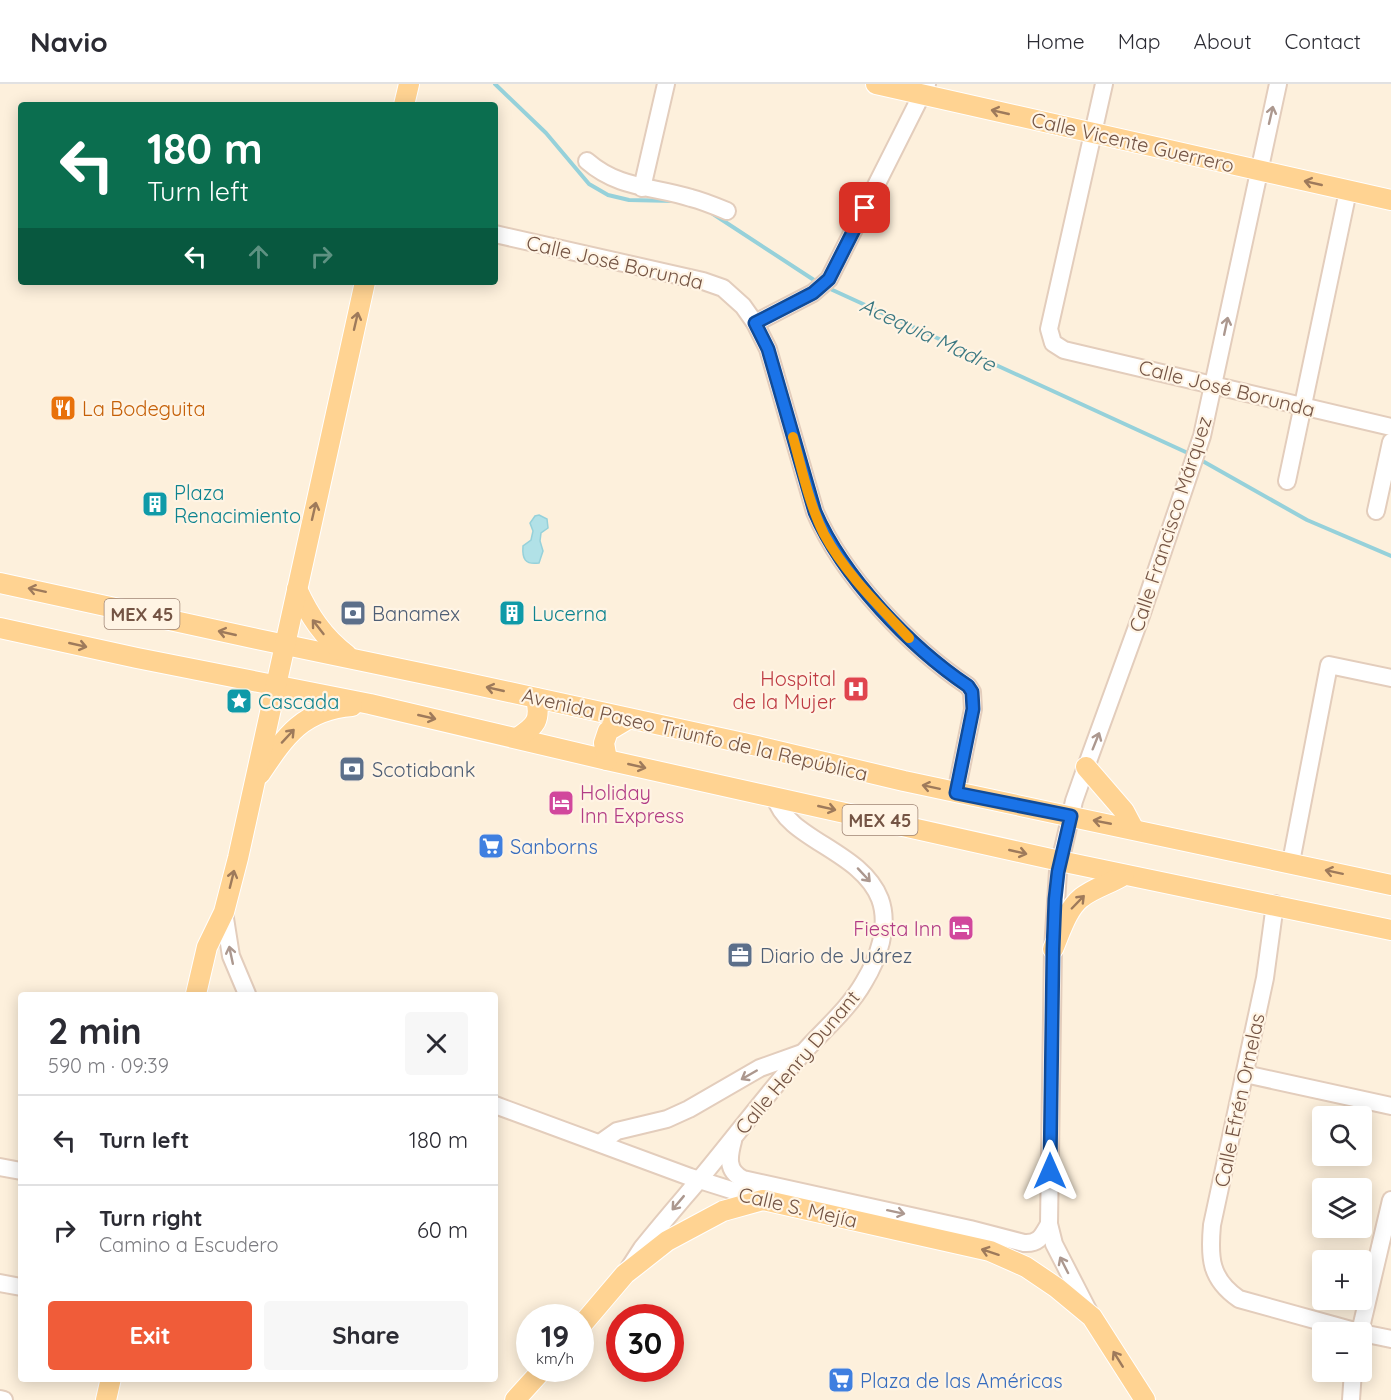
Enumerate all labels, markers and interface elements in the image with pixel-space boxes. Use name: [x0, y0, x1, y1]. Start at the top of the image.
text: Navio: [30, 24, 108, 59]
text: Home: [1026, 28, 1085, 54]
text: Map: [1118, 28, 1161, 54]
text: About: [1194, 28, 1252, 54]
text: Contact: [1285, 28, 1361, 54]
one-way arrow: [991, 106, 1010, 118]
street label: Calle Vicente Guerrero: [1029, 106, 1237, 178]
one-way arrow: [1266, 106, 1277, 125]
text: 180 m: [147, 122, 263, 175]
icon: left: [48, 126, 126, 204]
text: Turn left: [147, 174, 249, 208]
one-way arrow: [1304, 176, 1323, 188]
pin: [839, 182, 890, 233]
icon: arrive: [848, 191, 881, 224]
street label: Calle José Borunda: [524, 230, 706, 294]
icon: left: [179, 240, 212, 273]
icon: ahead: [242, 240, 275, 273]
icon: right: [305, 240, 338, 273]
water label: Acequia Madre: [856, 291, 1001, 377]
one-way arrow: [351, 311, 363, 330]
one-way arrow: [1221, 317, 1232, 337]
street label: Calle José Borunda: [1136, 354, 1318, 422]
restaurant icon: La Bodeguita: [48, 393, 78, 423]
place label: La Bodeguita: [82, 396, 206, 421]
street label: Calle Francisco Márquez: [1123, 413, 1217, 635]
place label: Plaza Renacimiento: [174, 480, 301, 528]
building icon: Plaza Renacimiento: [140, 489, 170, 519]
one-way arrow: [308, 502, 320, 521]
one-way arrow: [27, 584, 46, 596]
bank icon: Banamex: [338, 598, 368, 628]
building icon: Lucerna: [497, 598, 527, 628]
road number: MEX 45: [104, 599, 180, 629]
place label: Banamex: [372, 601, 460, 626]
place label: Lucerna: [532, 601, 607, 626]
one-way arrow: [312, 619, 325, 635]
one-way arrow: [218, 626, 237, 638]
one-way arrow: [67, 640, 87, 651]
place label: Hospital de la Mujer: [733, 666, 836, 714]
hospital icon: Hospital de la Mujer: [841, 674, 871, 704]
street label: Avenida Paseo Triunfo de la República: [520, 682, 870, 786]
one-way arrow: [486, 683, 505, 694]
place icon: Cascada: [224, 686, 254, 716]
place label: Cascada: [258, 689, 339, 714]
one-way arrow: [417, 711, 436, 723]
one-way arrow: [281, 729, 295, 744]
one-way arrow: [1091, 732, 1102, 751]
bank icon: Scotiabank: [337, 754, 367, 784]
place label: Scotiabank: [372, 757, 475, 782]
one-way arrow: [627, 761, 646, 773]
place label: Holiday Inn Express: [580, 780, 684, 828]
one-way arrow: [922, 781, 941, 793]
hotel icon: Holiday Inn Express: [546, 788, 576, 818]
one-way arrow: [818, 803, 837, 815]
road number: MEX 45: [842, 805, 918, 835]
one-way arrow: [1093, 816, 1112, 827]
supermarket icon: Sanborns: [476, 831, 506, 861]
place label: Sanborns: [510, 834, 598, 859]
one-way arrow: [1008, 846, 1027, 858]
one-way arrow: [1325, 866, 1344, 877]
one-way arrow: [857, 868, 871, 883]
one-way arrow: [227, 870, 239, 889]
one-way arrow: [1071, 895, 1086, 910]
hotel icon: Fiesta Inn: [946, 913, 976, 943]
place label: Fiesta Inn: [853, 916, 942, 941]
office icon: Diario de Juárez: [725, 940, 755, 970]
place label: Diario de Juárez: [760, 943, 912, 968]
one-way arrow: [225, 945, 237, 964]
street label: Calle Henry Dunant: [729, 985, 865, 1139]
text: 2 min: [48, 1008, 142, 1053]
street label: Calle Efrén Ornelas: [1208, 1011, 1270, 1189]
button: close: [405, 1012, 468, 1075]
text: 590 m · 09:39: [48, 1053, 169, 1078]
one-way arrow: [741, 1069, 758, 1081]
map controls: [1312, 1106, 1372, 1382]
button: search: [1312, 1106, 1372, 1166]
icon: left: [48, 1124, 81, 1157]
text: Turn left: [99, 1126, 189, 1154]
text: 180 m: [409, 1126, 468, 1154]
position arrow: [1018, 1139, 1082, 1203]
button: layers: [1312, 1178, 1372, 1238]
street label: Calle S. Mejía: [736, 1181, 860, 1233]
one-way arrow: [672, 1195, 685, 1211]
text: Turn right: [99, 1204, 203, 1232]
one-way arrow: [886, 1207, 905, 1219]
icon: right: [48, 1214, 81, 1247]
text: 60 m: [417, 1216, 468, 1244]
text: Camino a Escudero: [99, 1232, 279, 1257]
one-way arrow: [981, 1246, 1000, 1257]
button: +: [1312, 1250, 1372, 1310]
one-way arrow: [1058, 1257, 1069, 1275]
button: Exit: [48, 1301, 252, 1370]
button: Share: [264, 1301, 468, 1370]
speed limit sign: 30: [606, 1304, 684, 1382]
text: 19: [541, 1317, 569, 1355]
button: −: [1312, 1322, 1372, 1382]
text: km/h: [536, 1349, 574, 1368]
one-way arrow: [1111, 1351, 1123, 1368]
supermarket icon: Plaza de las Américas: [826, 1365, 856, 1395]
place label: Plaza de las Américas: [860, 1368, 1063, 1393]

